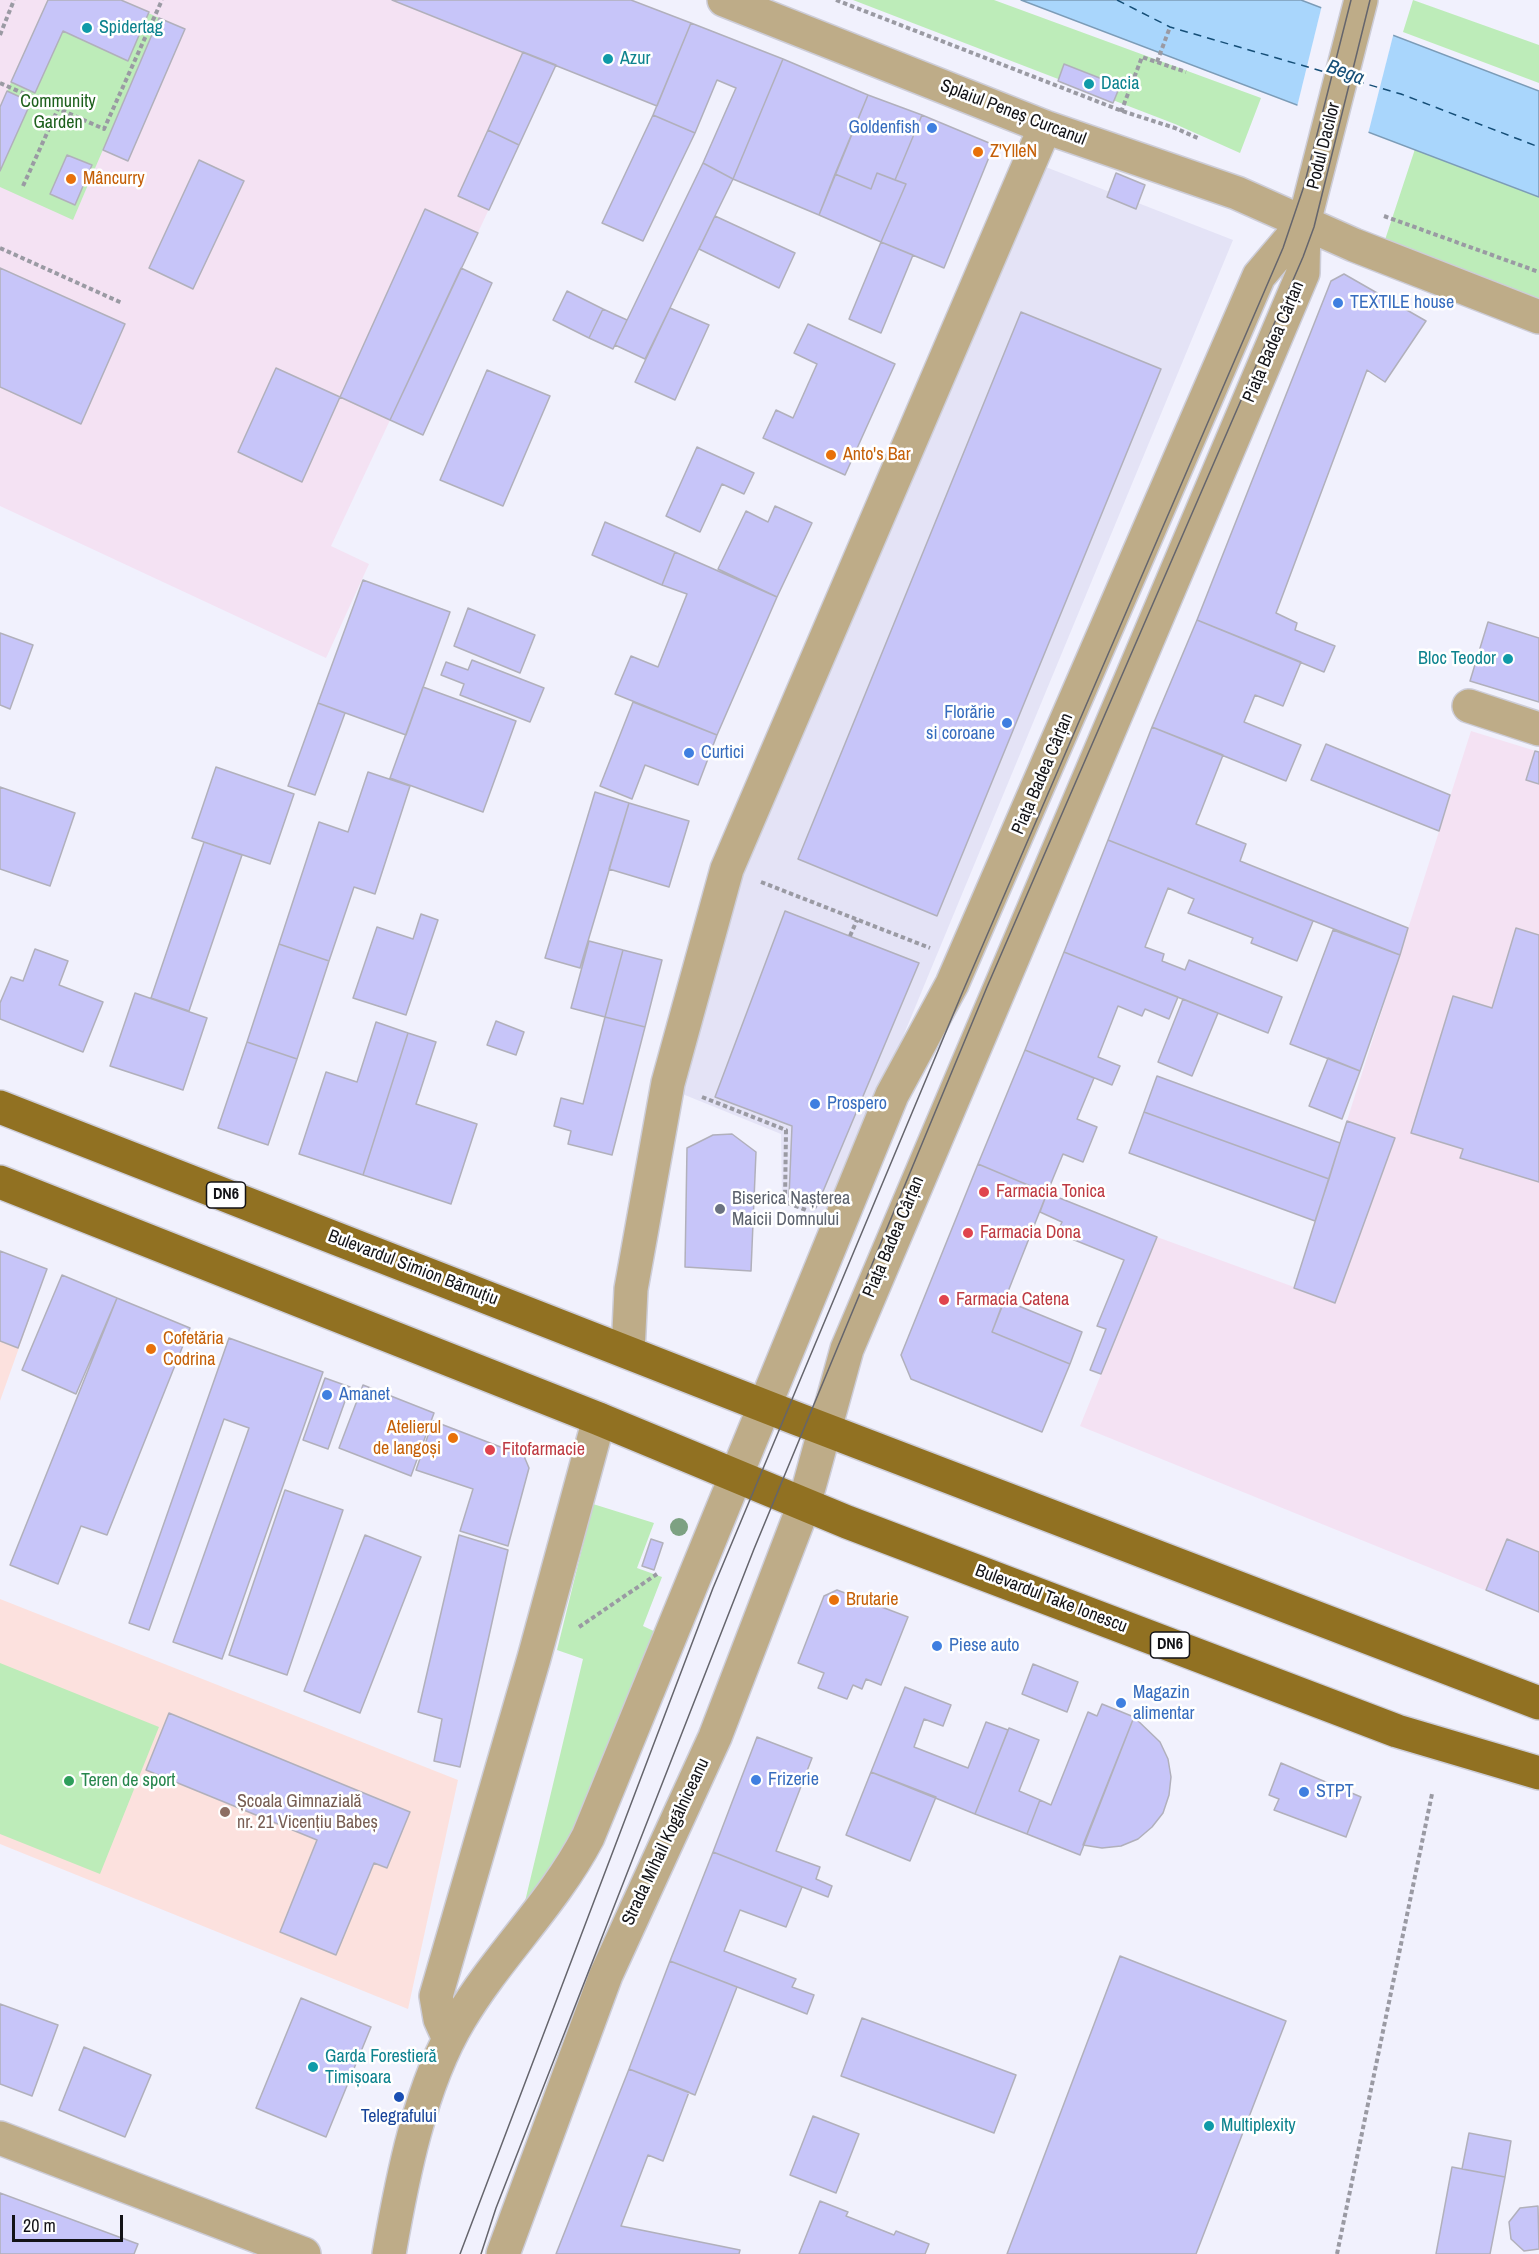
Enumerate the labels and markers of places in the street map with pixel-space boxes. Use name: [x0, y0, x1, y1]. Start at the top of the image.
place label: Spidertag: [99, 17, 163, 39]
marker: Spidertag: [80, 21, 94, 35]
place label: Azur: [620, 48, 650, 70]
marker: Azur: [601, 52, 615, 66]
place label: Dacia: [1101, 73, 1140, 95]
marker: Dacia: [1082, 77, 1096, 91]
place label: Goldenfish: [849, 117, 920, 139]
marker: Goldenfish: [925, 121, 939, 135]
place label: Z'YlleN: [990, 141, 1037, 163]
marker: Z'YlleN: [971, 145, 985, 159]
place label: Mâncurry: [83, 168, 145, 190]
marker: Mâncurry: [64, 172, 78, 186]
place label: TEXTILE house: [1350, 292, 1454, 314]
marker: TEXTILE house: [1331, 296, 1345, 310]
place label: Anto's Bar: [843, 444, 911, 466]
marker: Anto's Bar: [824, 448, 838, 462]
place label: Bloc Teodor: [1418, 648, 1496, 670]
marker: Bloc Teodor: [1501, 652, 1515, 666]
place label: Florărie si coroane: [926, 702, 995, 744]
marker: Florărie si coroane: [1000, 716, 1014, 730]
place label: Curtici: [701, 742, 744, 764]
marker: Curtici: [682, 746, 696, 760]
place label: Prospero: [827, 1093, 887, 1115]
marker: Prospero: [808, 1097, 822, 1111]
place label: Farmacia Tonica: [996, 1181, 1105, 1203]
marker: Farmacia Tonica: [977, 1185, 991, 1199]
place label: Biserica Nașterea Maicii Domnului: [732, 1188, 850, 1230]
marker: Biserica Nașterea Maicii Domnului: [713, 1202, 727, 1216]
place label: Farmacia Dona: [980, 1222, 1081, 1244]
marker: Farmacia Dona: [961, 1226, 975, 1240]
place label: Farmacia Catena: [956, 1289, 1069, 1311]
marker: Farmacia Catena: [937, 1293, 951, 1307]
place label: Cofetăria Codrina: [163, 1328, 224, 1370]
marker: Cofetăria Codrina: [144, 1342, 158, 1356]
place label: Amanet: [339, 1384, 390, 1406]
marker: Amanet: [320, 1388, 334, 1402]
place label: Atelierul de langoși: [373, 1417, 441, 1460]
marker: Atelierul de langoși: [446, 1431, 460, 1445]
place label: Fitofarmacie: [502, 1439, 585, 1461]
marker: Fitofarmacie: [483, 1443, 497, 1457]
place label: Brutarie: [846, 1589, 899, 1611]
marker: Brutarie: [827, 1593, 841, 1607]
place label: Piese auto: [949, 1635, 1020, 1657]
marker: Piese auto: [930, 1639, 944, 1653]
place label: Magazin alimentar: [1133, 1682, 1195, 1724]
marker: Magazin alimentar: [1114, 1696, 1128, 1710]
place label: Frizerie: [768, 1769, 819, 1791]
place label: Teren de sport: [81, 1770, 175, 1792]
marker: Frizerie: [749, 1773, 763, 1787]
marker: Teren de sport: [62, 1774, 76, 1788]
place label: STPT: [1316, 1781, 1354, 1803]
marker: STPT: [1297, 1785, 1311, 1799]
place label: Școala Gimnazială nr. 21 Vicențiu Babeș: [237, 1791, 378, 1834]
marker: Școala Gimnazială nr. 21 Vicențiu Babeș: [218, 1805, 232, 1819]
place label: Garda Forestieră Timișoara: [325, 2046, 437, 2088]
marker: Garda Forestieră Timișoara: [306, 2060, 320, 2074]
marker: Telegrafului: [392, 2090, 406, 2104]
place label: Telegrafului: [361, 2106, 437, 2128]
place label: Multiplexity: [1221, 2115, 1296, 2137]
marker: Multiplexity: [1202, 2119, 1216, 2133]

